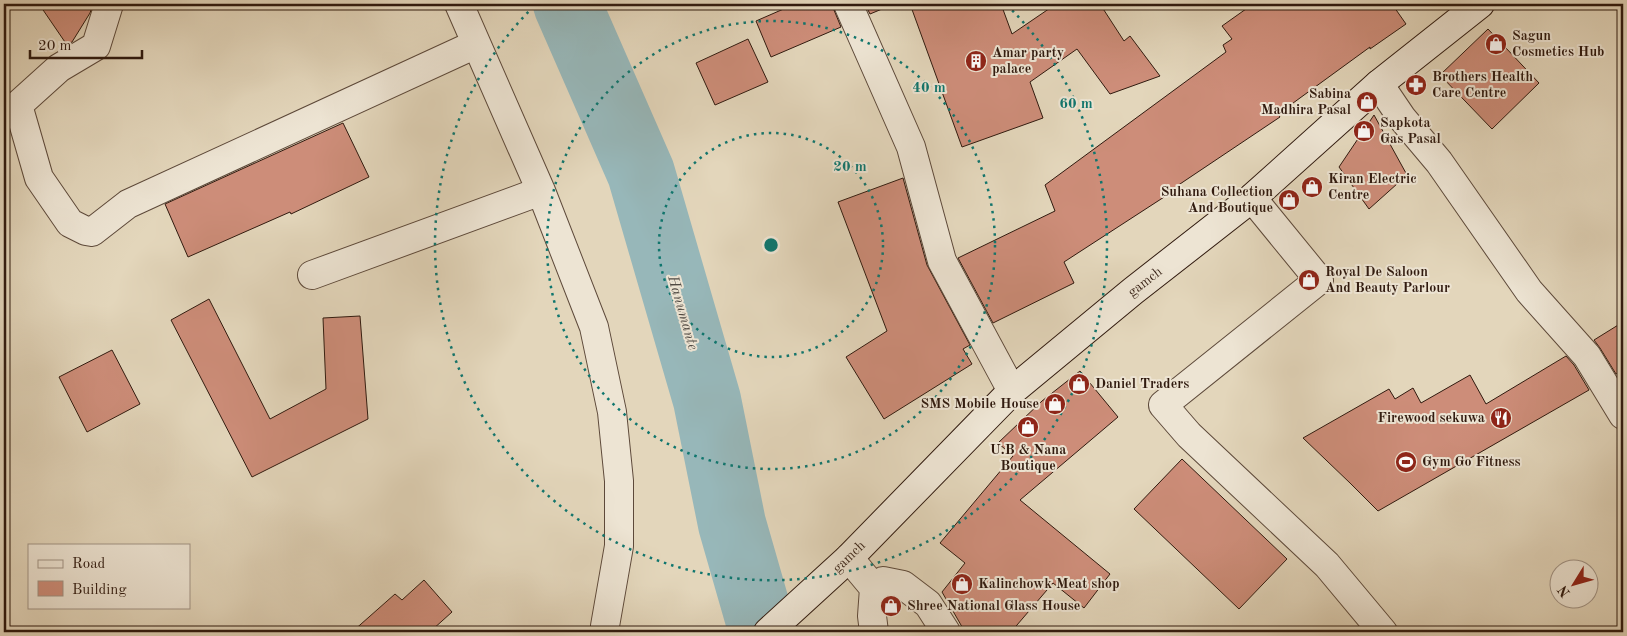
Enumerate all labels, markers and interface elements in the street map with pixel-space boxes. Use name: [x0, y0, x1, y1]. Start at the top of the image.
scale bar: [30, 28, 142, 60]
place label: Sagun Cosmetics Hub: [1512, 29, 1604, 59]
shop icon: Sagun Cosmetics Hub: [1484, 32, 1508, 56]
text: 20 m: [38, 39, 72, 54]
place label: Amar party palace: [992, 46, 1064, 76]
building icon: Amar party palace: [964, 49, 988, 73]
place label: Brothers Health Care Centre: [1432, 70, 1533, 100]
pharmacy icon: Brothers Health Care Centre: [1404, 73, 1428, 97]
text: 40 m: [912, 81, 946, 96]
place label: Sabina Madhira Pasal: [1261, 87, 1351, 117]
shop icon: Sabina Madhira Pasal: [1355, 90, 1379, 114]
text: 60 m: [1059, 97, 1093, 112]
place label: Sapkota Gas Pasal: [1380, 116, 1441, 146]
shop icon: Sapkota Gas Pasal: [1352, 119, 1376, 143]
text: 20 m: [833, 160, 867, 175]
place label: Kiran Electric Centre: [1328, 172, 1417, 202]
shop icon: Kiran Electric Centre: [1300, 175, 1324, 199]
place label: Suhana Collection And Boutique: [1161, 185, 1273, 215]
shop icon: Suhana Collection And Boutique: [1277, 188, 1301, 212]
centre of rings: [762, 236, 780, 254]
street label: gamch: [1125, 264, 1165, 300]
place label: Royal De Saloon And Beauty Parlour: [1325, 265, 1450, 295]
shop icon: Royal De Saloon And Beauty Parlour: [1297, 268, 1321, 292]
water label: Hanumante: [664, 273, 700, 352]
shop icon: Daniel Traders: [1067, 372, 1091, 396]
place label: Daniel Traders: [1095, 377, 1189, 391]
shop icon: SMS Mobile House: [1043, 392, 1067, 416]
place label: SMS Mobile House: [920, 397, 1039, 411]
restaurant icon: Firewood sekuwa: [1489, 406, 1513, 430]
place label: Firewood sekuwa: [1378, 411, 1485, 425]
shop icon: U.B & Nana Boutique: [1016, 415, 1040, 439]
place label: U.B & Nana Boutique: [990, 443, 1066, 473]
sports icon: Gym Go Fitness: [1394, 450, 1418, 474]
place label: Gym Go Fitness: [1422, 455, 1521, 469]
street label: gamch: [830, 538, 868, 576]
legend: [28, 544, 190, 608]
text: Road: [72, 557, 106, 572]
north arrow: [1550, 558, 1600, 608]
shop icon: Kalinchowk Meat shop: [950, 572, 974, 596]
place label: Kalinchowk Meat shop: [978, 577, 1120, 591]
text: N: [1555, 582, 1573, 600]
text: Building: [72, 583, 127, 598]
shop icon: Shree National Glass House: [879, 594, 903, 618]
place label: Shree National Glass House: [907, 599, 1080, 613]

